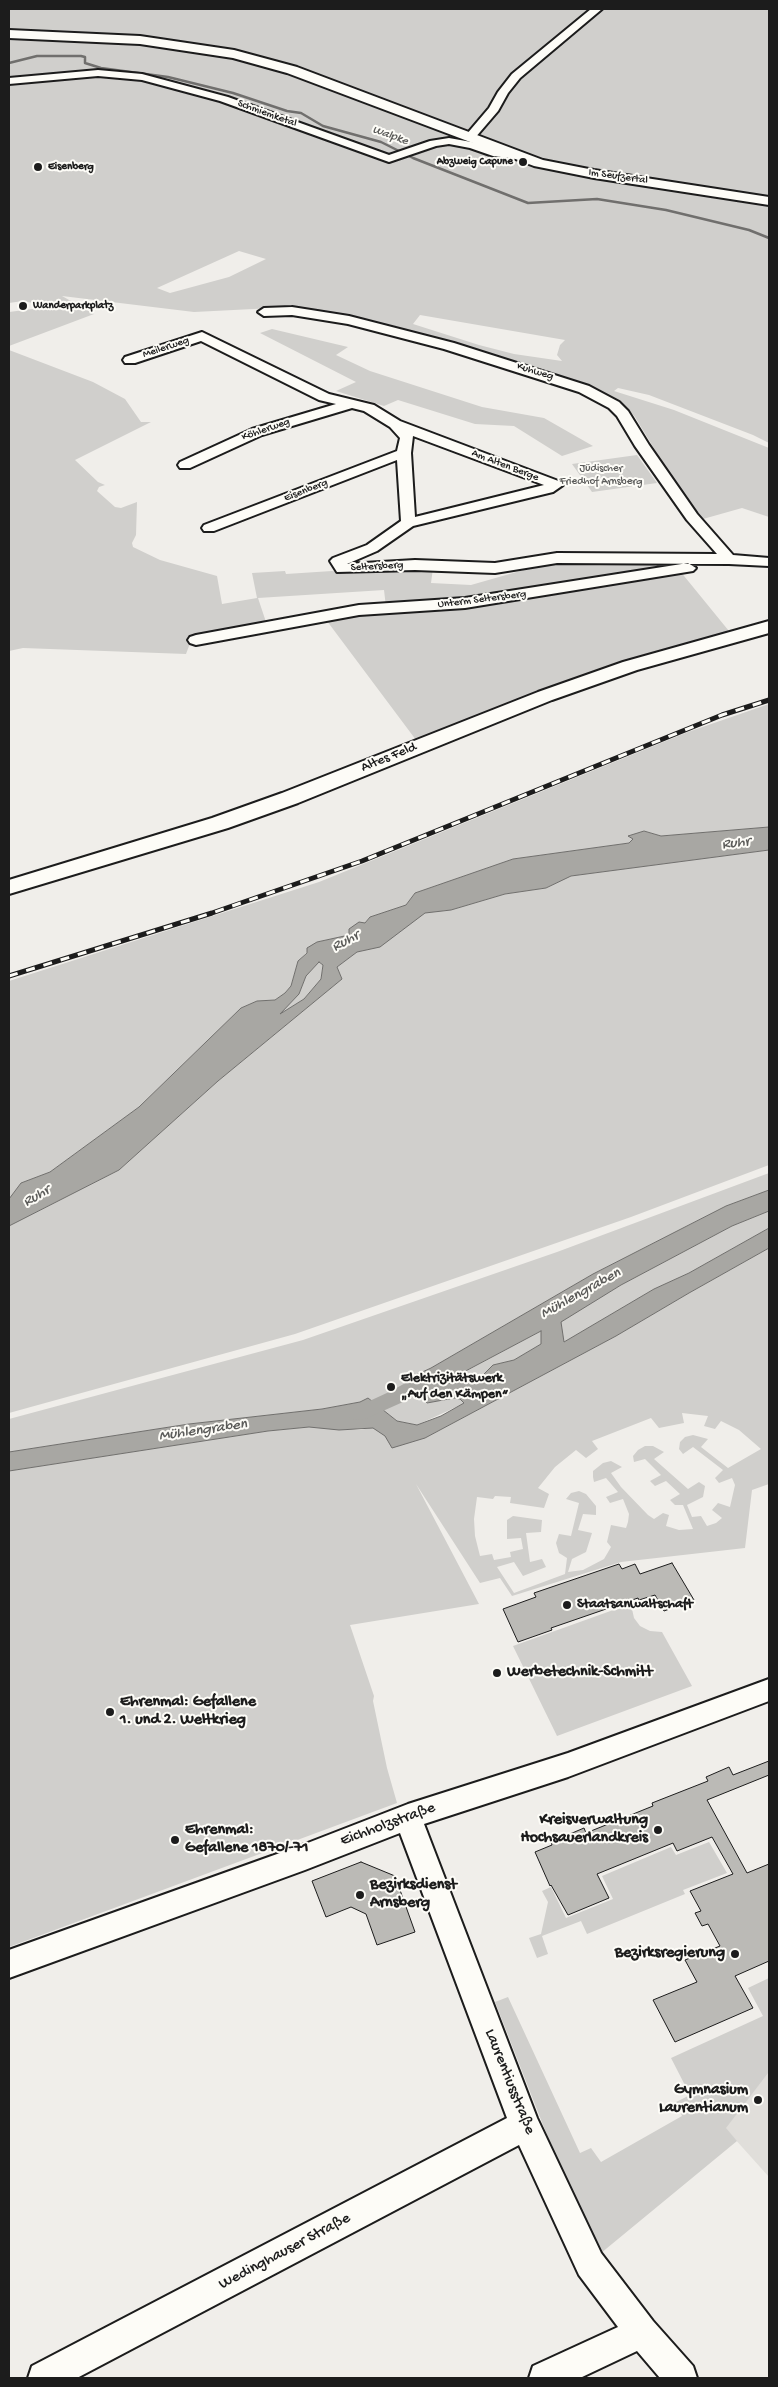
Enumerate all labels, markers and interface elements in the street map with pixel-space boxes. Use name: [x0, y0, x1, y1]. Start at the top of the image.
street label: Schmiemketal: [236, 97, 298, 131]
water label: Walpke: [370, 123, 410, 149]
place label: Abzweig Capune: [437, 155, 513, 169]
marker: Abzweig Capune: [517, 156, 529, 168]
place label: Eisenberg: [48, 160, 94, 174]
marker: Eisenberg: [32, 161, 44, 173]
street label: Im Seufzertal: [587, 166, 649, 188]
place label: Wanderparkplatz: [33, 299, 113, 313]
marker: Wanderparkplatz: [17, 300, 29, 312]
street label: Meilerweg: [141, 334, 191, 362]
street label: Kuhweg: [515, 360, 555, 384]
street label: Köhlerweg: [240, 416, 292, 444]
street label: Am Alten Berge: [470, 447, 540, 485]
park label: Jüdischer Friedhof Arnsberg: [560, 462, 642, 488]
street label: Eisenberg: [282, 477, 330, 505]
street label: Seltersberg: [350, 559, 404, 575]
street label: Unterm Seltersberg: [437, 588, 527, 612]
street label: Altes Feld: [359, 739, 419, 777]
water label: Ruhr: [721, 833, 751, 855]
water label: Ruhr: [329, 927, 363, 957]
water label: Ruhr: [20, 1182, 54, 1212]
water label: Mühlengraben: [538, 1265, 624, 1323]
place label: Elektrizitätswerk „Auf den Kämpen“: [401, 1371, 508, 1404]
marker: Elektrizitätswerk „Auf den Kämpen“: [385, 1381, 397, 1393]
water label: Mühlengraben: [158, 1416, 248, 1446]
place label: Staatsanwaltschaft: [577, 1597, 693, 1613]
marker: Staatsanwaltschaft: [561, 1599, 573, 1611]
place label: Werbetechnik-Schmitt: [507, 1663, 653, 1683]
marker: Werbetechnik-Schmitt: [491, 1667, 503, 1679]
place label: Ehrenmal: Gefallene 1. und 2. Weltkrieg: [120, 1693, 256, 1731]
marker: Ehrenmal: Gefallene 1. und 2. Weltkrieg: [104, 1706, 116, 1718]
street label: Eichholzstraße: [338, 1799, 438, 1851]
place label: Kreisverwaltung Hochsauerlandkreis: [521, 1811, 648, 1849]
place label: Ehrenmal: Gefallene 1870/-71: [185, 1821, 308, 1859]
marker: Kreisverwaltung Hochsauerlandkreis: [652, 1824, 664, 1836]
marker: Ehrenmal: Gefallene 1870/-71: [169, 1834, 181, 1846]
place label: Bezirksdienst Arnsberg: [370, 1876, 457, 1914]
marker: Bezirksdienst Arnsberg: [354, 1889, 366, 1901]
place label: Bezirksregierung: [615, 1944, 725, 1964]
marker: Bezirksregierung: [729, 1948, 741, 1960]
street label: Laurentiusstraße: [479, 2026, 539, 2138]
place label: Gymnasium Laurentianum: [659, 2081, 748, 2119]
marker: Gymnasium Laurentianum: [752, 2094, 764, 2106]
street label: Wedinghauser Straße: [216, 2209, 354, 2295]

